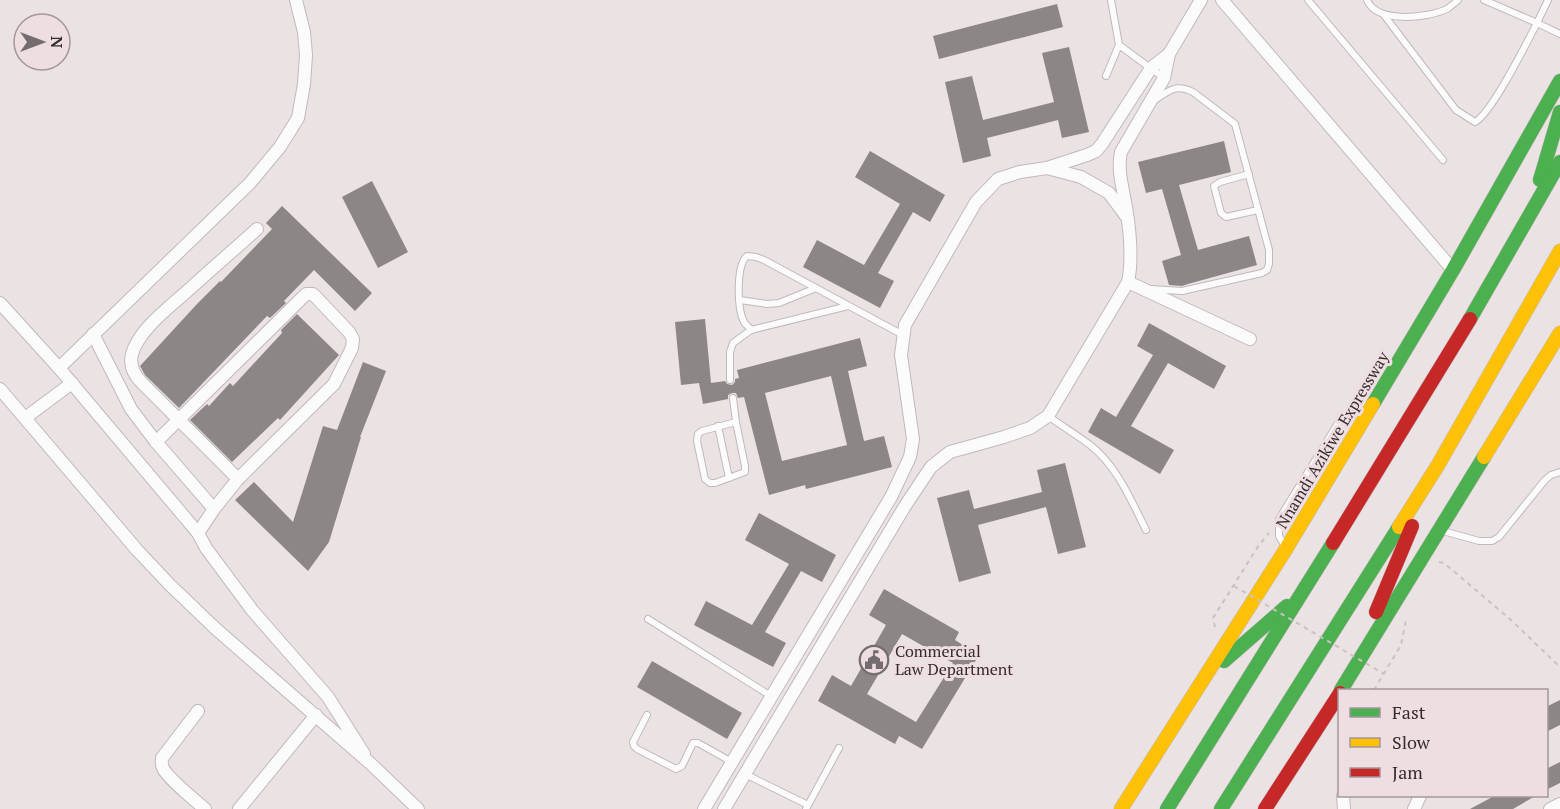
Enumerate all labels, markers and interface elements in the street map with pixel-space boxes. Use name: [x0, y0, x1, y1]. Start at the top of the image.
north arrow: [12, 12, 72, 72]
text: N: [46, 36, 68, 48]
street label: Nnamdi Azikiwe Expressway: [1270, 347, 1394, 533]
place label: Commercial Law Department: [895, 640, 1013, 680]
public building icon: Commercial Law Department: [858, 644, 890, 676]
legend: [1338, 689, 1548, 797]
text: Fast: [1392, 700, 1426, 724]
text: Slow: [1392, 730, 1431, 754]
text: Jam: [1392, 760, 1423, 784]

